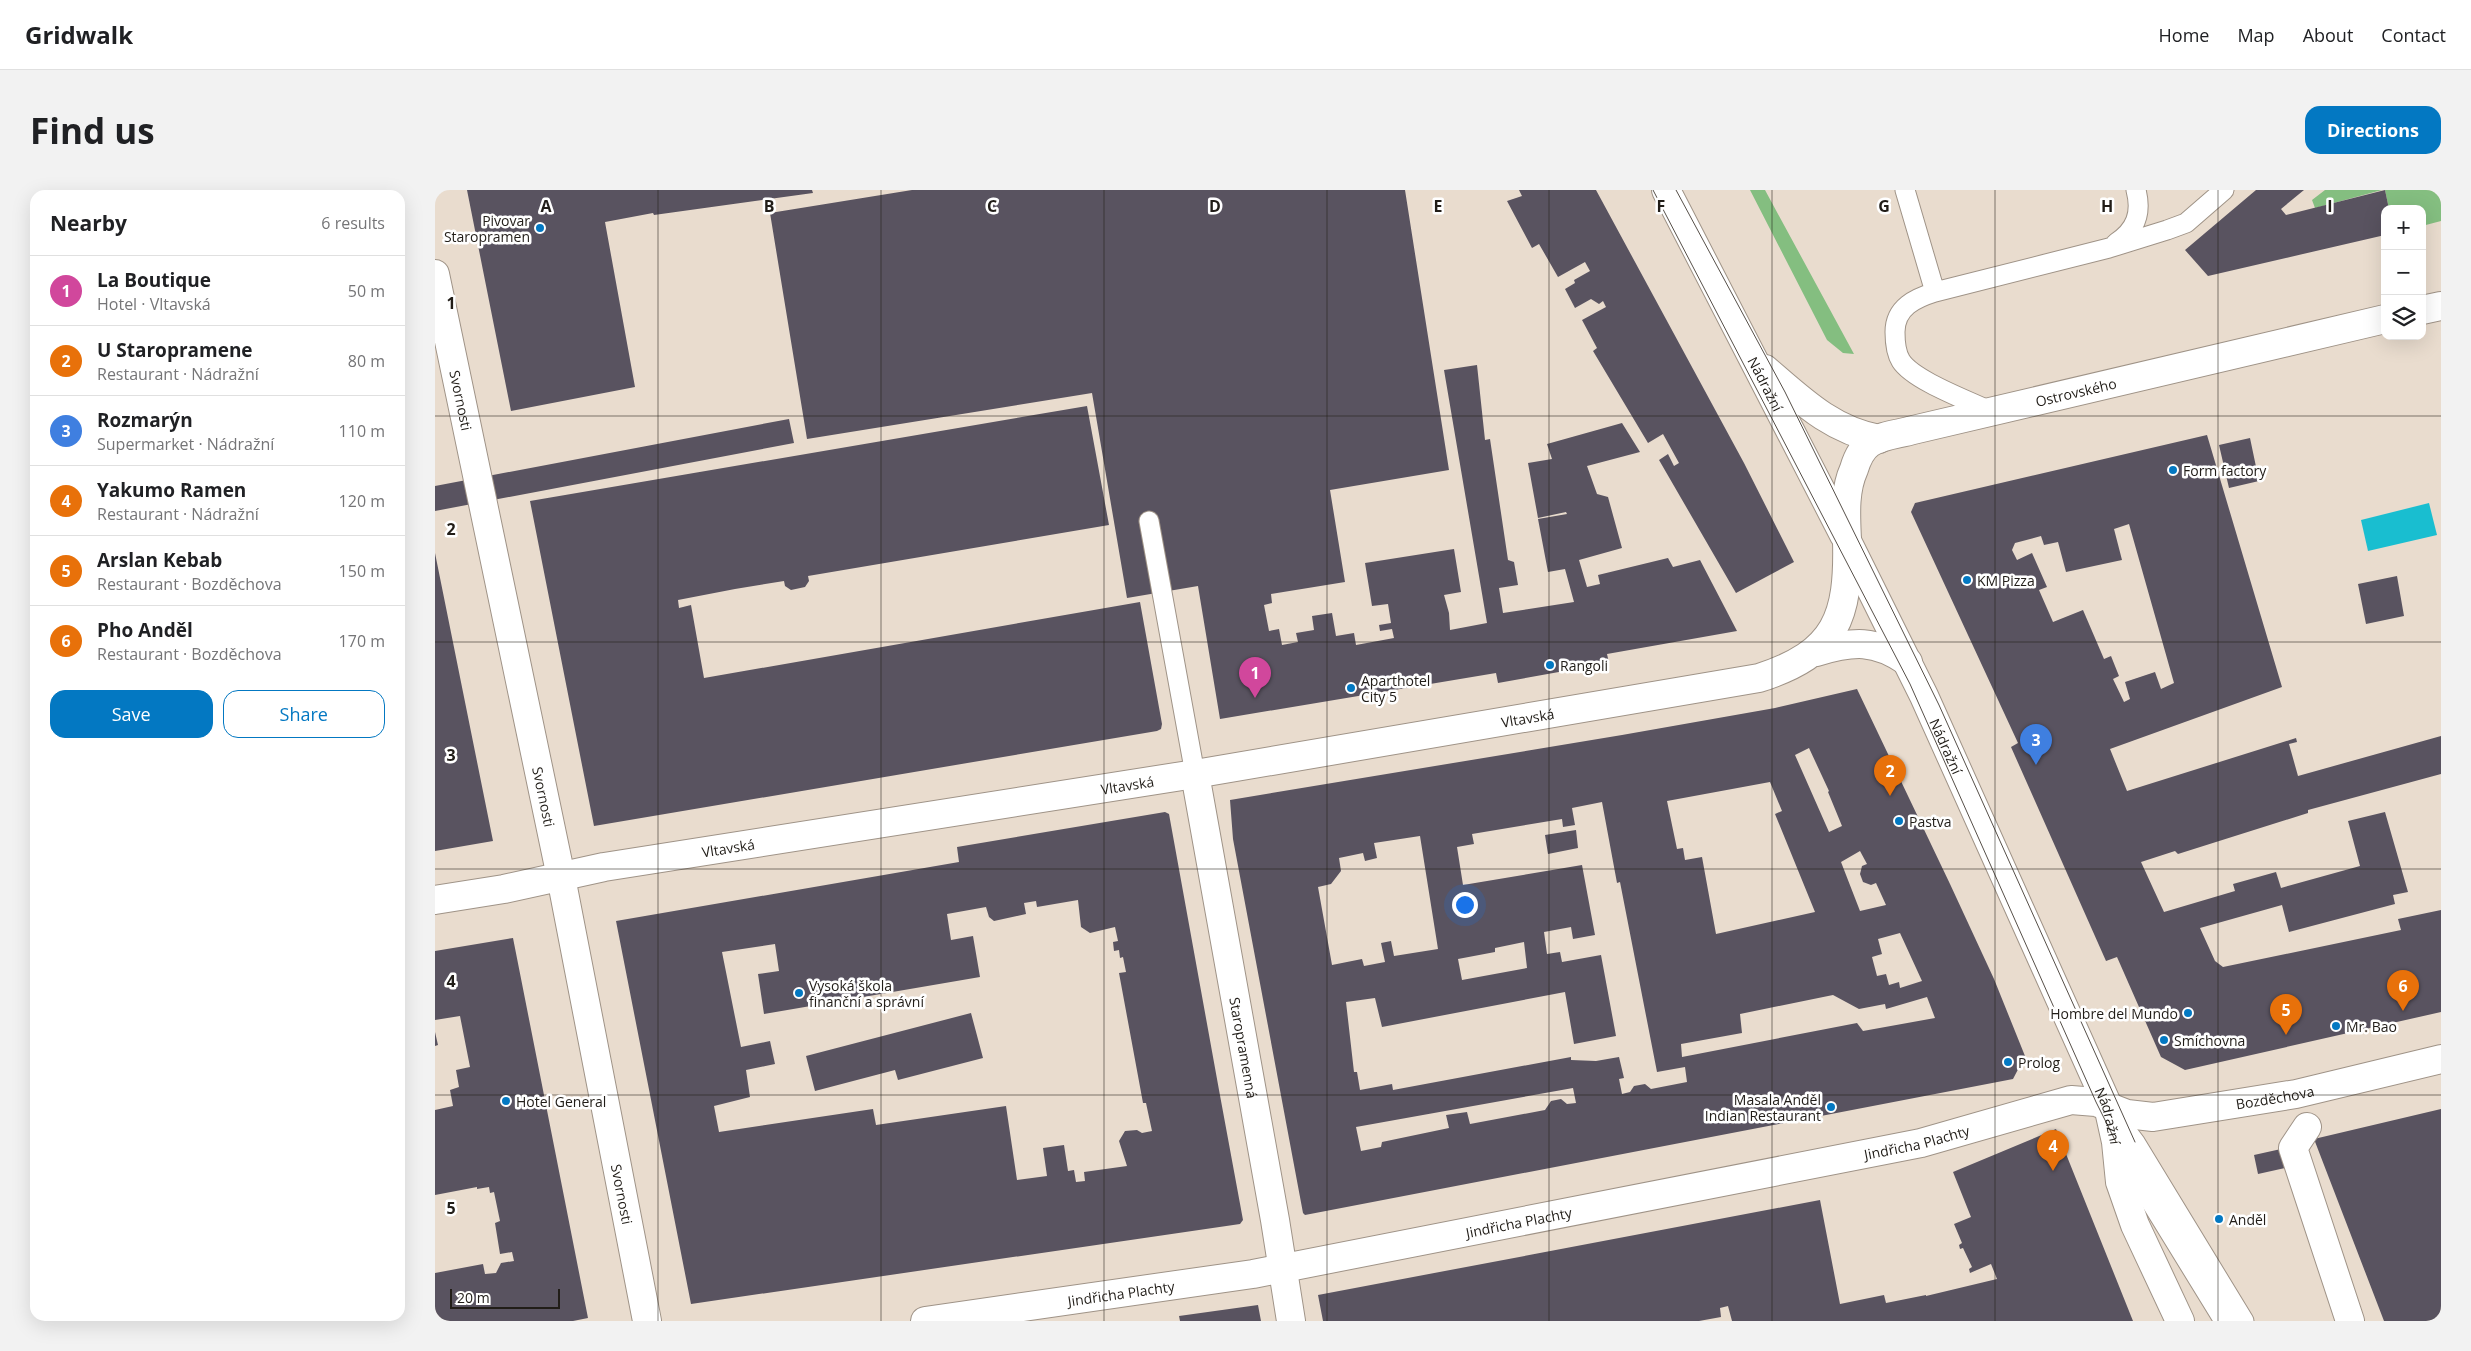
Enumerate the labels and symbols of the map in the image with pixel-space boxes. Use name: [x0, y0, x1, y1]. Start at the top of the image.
text: A: [540, 195, 552, 217]
text: B: [764, 195, 774, 217]
text: C: [987, 195, 997, 217]
text: D: [1209, 195, 1221, 217]
text: E: [1434, 195, 1443, 217]
text: F: [1657, 195, 1665, 217]
text: G: [1878, 195, 1890, 217]
text: H: [2101, 195, 2113, 217]
text: I: [2327, 195, 2333, 217]
place label: Pivovar Staropramen: [444, 211, 530, 246]
marker: Pivovar Staropramen: [534, 222, 546, 234]
text: 1: [446, 292, 456, 314]
street label: Nádražní: [1744, 353, 1788, 415]
street label: Svornosti: [446, 368, 477, 432]
street label: Ostrovského: [2033, 373, 2118, 410]
place label: Form factory: [2183, 461, 2267, 480]
marker: Form factory: [2167, 464, 2179, 476]
text: 2: [446, 518, 456, 540]
place label: KM Pizza: [1977, 571, 2035, 590]
marker: KM Pizza: [1961, 574, 1973, 586]
place label: Rangoli: [1560, 656, 1608, 675]
pin: 1: [1239, 657, 1271, 698]
marker: Rangoli: [1544, 659, 1556, 671]
place label: Aparthotel City 5: [1361, 671, 1430, 706]
marker: Aparthotel City 5: [1345, 682, 1357, 694]
street label: Vltavská: [1500, 704, 1556, 731]
street label: Nádražní: [1926, 715, 1967, 777]
pin: 3: [2020, 724, 2052, 765]
text: 3: [446, 744, 456, 766]
pin: 2: [1874, 755, 1906, 796]
street label: Svornosti: [529, 765, 560, 829]
street label: Vltavská: [1099, 771, 1155, 798]
place label: Pastva: [1909, 812, 1952, 831]
marker: Pastva: [1893, 815, 1905, 827]
street label: Vltavská: [700, 834, 756, 861]
your location: [1452, 892, 1478, 918]
text: 4: [446, 970, 456, 992]
pin: 6: [2387, 970, 2419, 1011]
place label: Vysoká škola finanční a správní: [809, 976, 924, 1011]
marker: Vysoká škola finanční a správní: [793, 987, 805, 999]
pin: 5: [2270, 994, 2302, 1035]
street label: Staropramenná: [1226, 995, 1262, 1100]
place label: Hombre del Mundo: [2050, 1004, 2178, 1023]
marker: Hombre del Mundo: [2182, 1007, 2194, 1019]
place label: Mr. Bao: [2346, 1017, 2397, 1036]
marker: Mr. Bao: [2330, 1020, 2342, 1032]
place label: Smíchovna: [2174, 1031, 2245, 1050]
marker: Smíchovna: [2158, 1034, 2170, 1046]
place label: Prolog: [2018, 1053, 2061, 1072]
marker: Prolog: [2002, 1056, 2014, 1068]
street label: Bozděchova: [2234, 1081, 2316, 1113]
street label: Nádražní: [2091, 1084, 2126, 1146]
place label: Masala Anděl Indian Restaurant: [1705, 1090, 1821, 1125]
place label: Hotel General: [516, 1092, 606, 1111]
marker: Hotel General: [500, 1095, 512, 1107]
marker: Masala Anděl Indian Restaurant: [1825, 1101, 1837, 1113]
street label: Jindřicha Plachty: [1860, 1120, 1972, 1164]
pin: 4: [2037, 1130, 2069, 1171]
street label: Svornosti: [607, 1162, 638, 1226]
text: 5: [446, 1197, 456, 1219]
street label: Jindřicha Plachty: [1462, 1202, 1574, 1242]
place label: Anděl: [2229, 1210, 2266, 1229]
marker: Anděl: [2213, 1213, 2225, 1225]
street label: Jindřicha Plachty: [1064, 1276, 1177, 1310]
scale bar: [450, 1286, 560, 1309]

